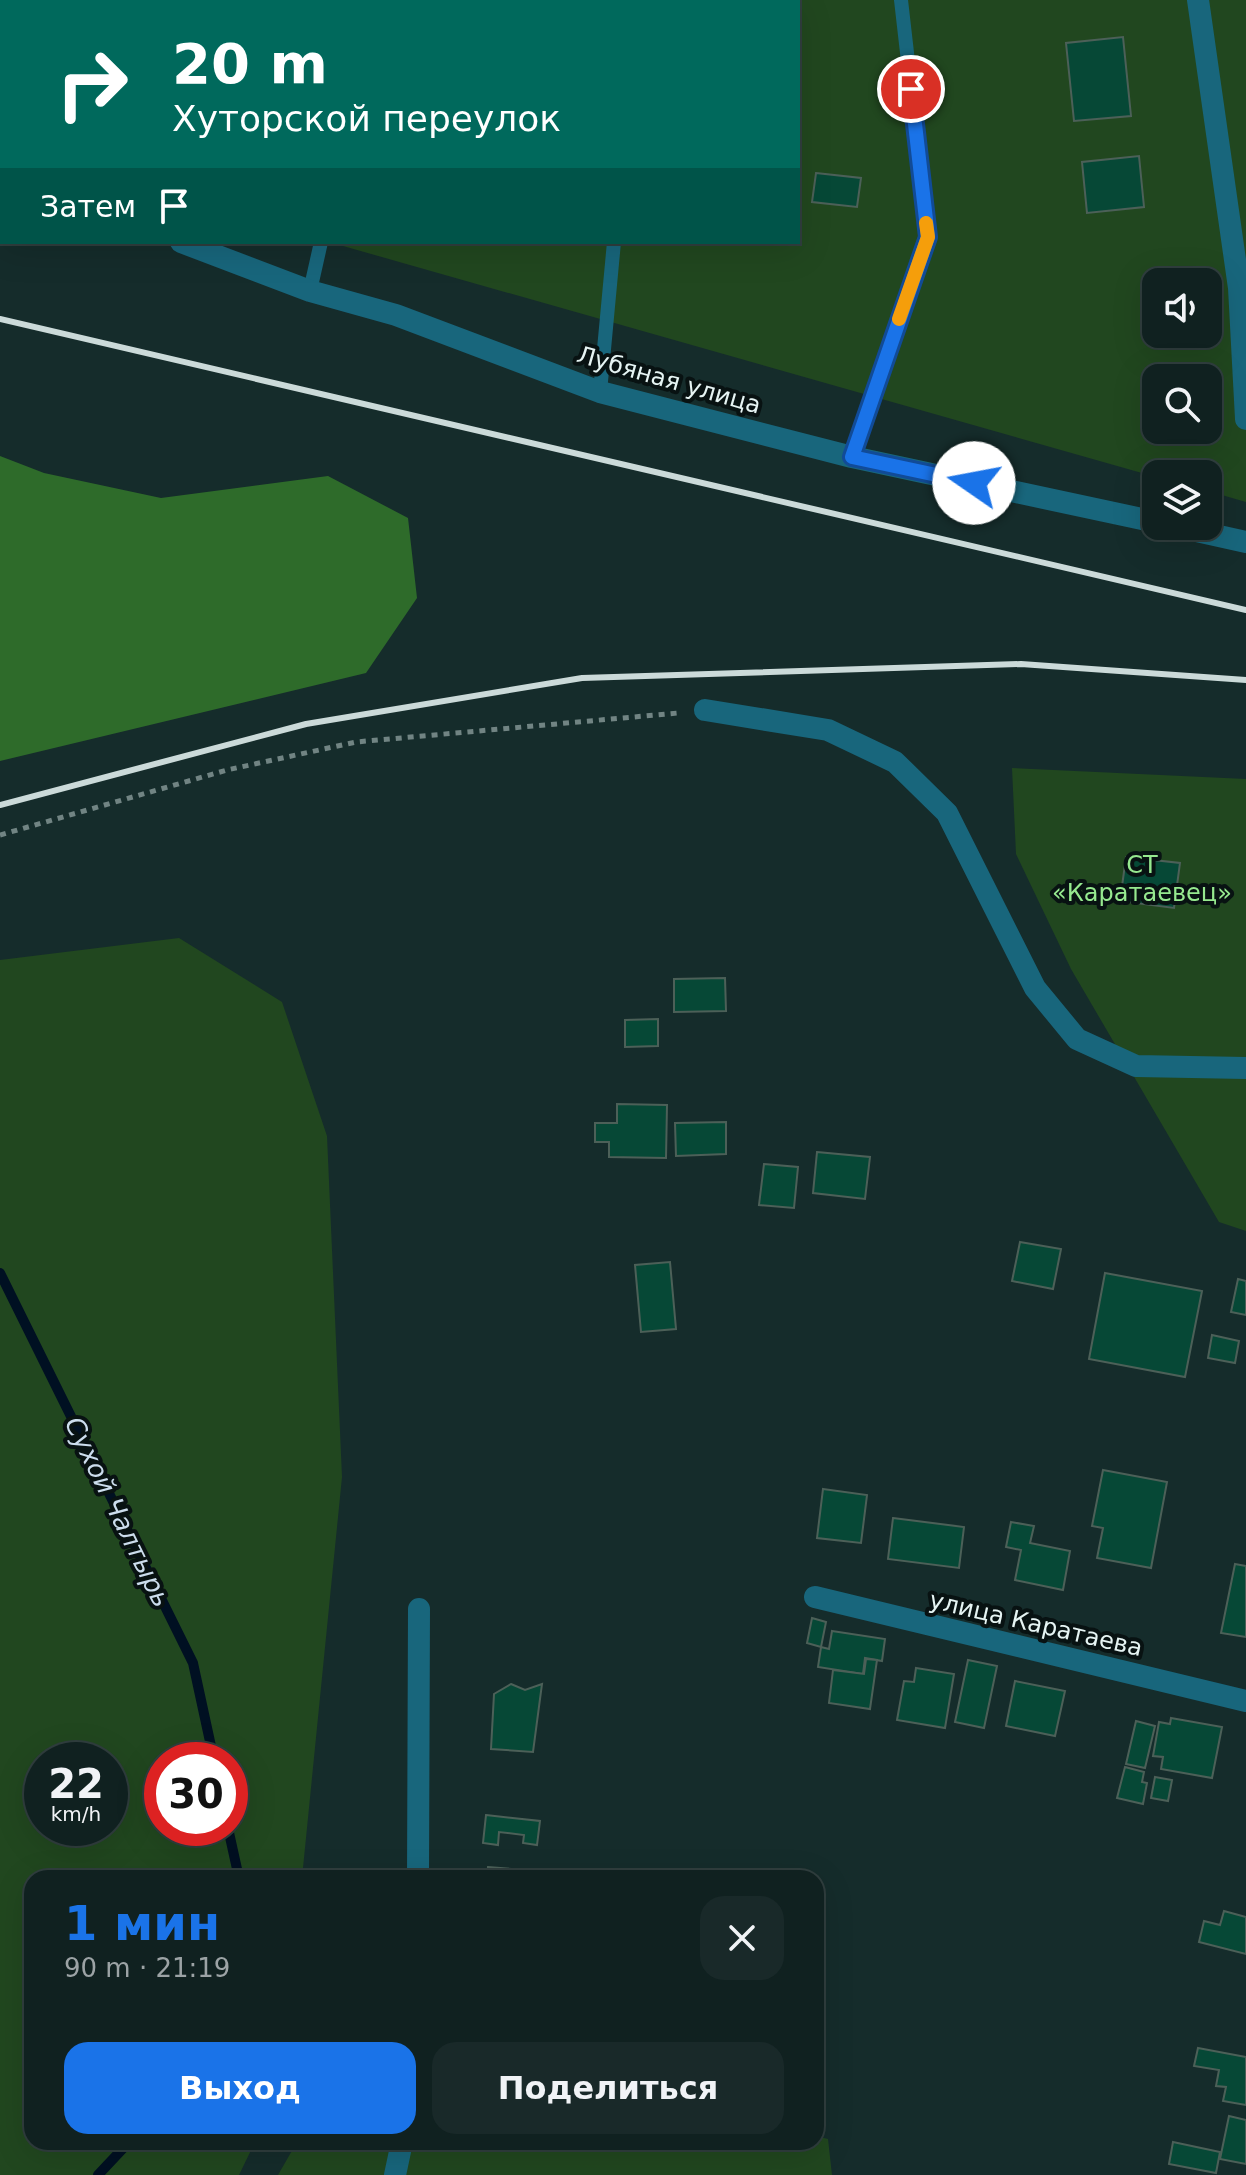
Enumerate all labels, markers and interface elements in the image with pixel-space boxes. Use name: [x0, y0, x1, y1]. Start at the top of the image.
text: 20 m: [172, 31, 328, 96]
icon: right: [40, 32, 144, 136]
pin: [877, 55, 945, 123]
icon: arrive: [889, 67, 933, 111]
text: Хуторской переулок: [172, 98, 561, 139]
icon: arrive: [152, 184, 196, 228]
text: Затем: [40, 189, 136, 224]
map controls: [1142, 268, 1222, 540]
button: sound: [1142, 268, 1222, 348]
street label: Лубяная улица: [574, 340, 764, 420]
button: search: [1142, 364, 1222, 444]
position arrow: [932, 441, 1016, 525]
button: layers: [1142, 460, 1222, 540]
park label: СТ «Каратаевец»: [1052, 851, 1232, 907]
water label: Сухой Чалтырь: [59, 1412, 177, 1612]
street label: улица Каратаева: [927, 1586, 1145, 1662]
speed limit sign: 30: [144, 1742, 248, 1846]
text: 22: [48, 1761, 104, 1807]
text: km/h: [51, 1802, 101, 1826]
text: 1 мин: [64, 1895, 220, 1951]
button: close: [700, 1896, 784, 1980]
text: 90 m · 21:19: [64, 1953, 230, 1983]
button: Выход: [64, 2042, 416, 2134]
button: Поделиться: [432, 2042, 784, 2134]

